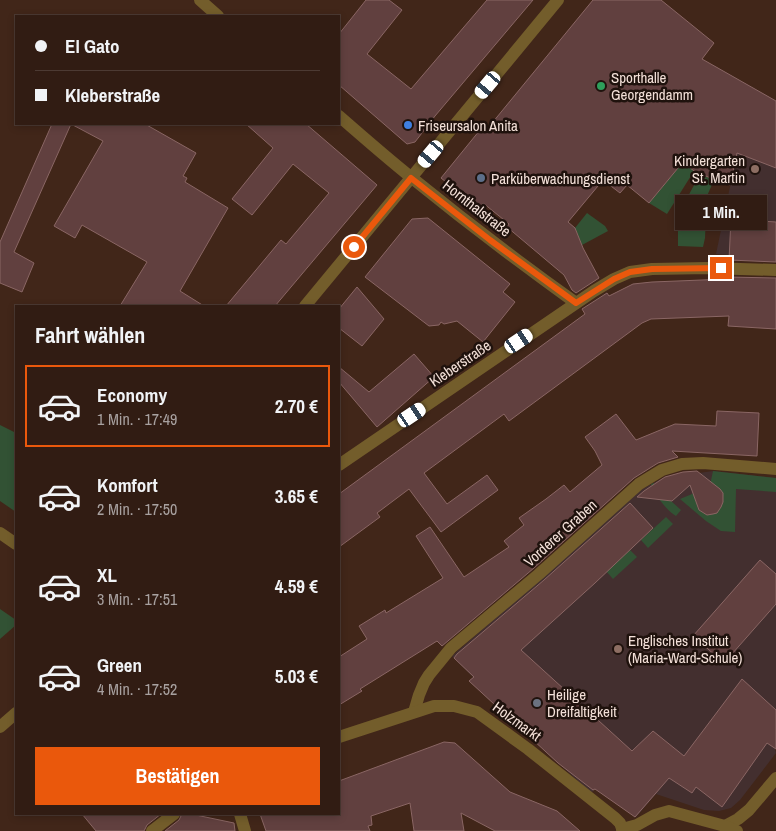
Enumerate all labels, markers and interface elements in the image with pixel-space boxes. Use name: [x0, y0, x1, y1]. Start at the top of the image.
text: El Gato: [65, 33, 120, 59]
place label: Sporthalle Georgendamm: [611, 67, 693, 105]
car: [472, 69, 503, 101]
marker: Sporthalle Georgendamm: [595, 80, 607, 92]
text: Kleberstraße: [65, 82, 160, 108]
place label: Friseursalon Anita: [418, 115, 518, 136]
marker: Friseursalon Anita: [402, 119, 414, 131]
car: [415, 138, 446, 170]
place label: Kindergarten St. Martin: [674, 150, 745, 188]
marker: Kindergarten St. Martin: [749, 163, 761, 175]
place label: Parküberwachungsdienst: [491, 168, 630, 189]
marker: Parküberwachungsdienst: [475, 172, 487, 184]
street label: Hornthalstraße: [438, 175, 516, 241]
callout: 1 Min.: [675, 196, 767, 230]
text: 1 Min.: [702, 201, 740, 223]
route start: [343, 236, 365, 258]
route end: [710, 257, 732, 279]
text: Fahrt wählen: [35, 320, 145, 350]
car: [502, 326, 535, 356]
street label: Kleberstraße: [425, 335, 495, 391]
text: Economy: [97, 382, 167, 408]
icon: car: [37, 384, 82, 429]
text: 2.70 €: [275, 393, 318, 419]
car: [395, 400, 428, 430]
text: 1 Min. · 17:49: [97, 408, 177, 430]
text: Komfort: [97, 472, 158, 498]
icon: car: [37, 474, 82, 519]
text: 3.65 €: [275, 483, 318, 509]
street label: Vorderer Graben: [519, 495, 601, 571]
text: 2 Min. · 17:50: [97, 498, 177, 520]
text: XL: [97, 562, 117, 588]
icon: car: [37, 564, 82, 609]
text: 4.59 €: [275, 573, 318, 599]
text: 3 Min. · 17:51: [97, 588, 177, 610]
place label: Englisches Institut (Maria-Ward-Schule): [628, 630, 742, 668]
marker: Englisches Institut (Maria-Ward-Schule): [612, 643, 624, 655]
text: Green: [97, 652, 142, 678]
icon: car: [37, 654, 82, 699]
text: 5.03 €: [275, 663, 318, 689]
text: 4 Min. · 17:52: [97, 678, 177, 700]
place label: Heilige Dreifaltigkeit: [547, 684, 617, 722]
street label: Holzmarkt: [488, 696, 546, 746]
marker: Heilige Dreifaltigkeit: [531, 697, 543, 709]
button: Bestätigen: [35, 747, 320, 805]

